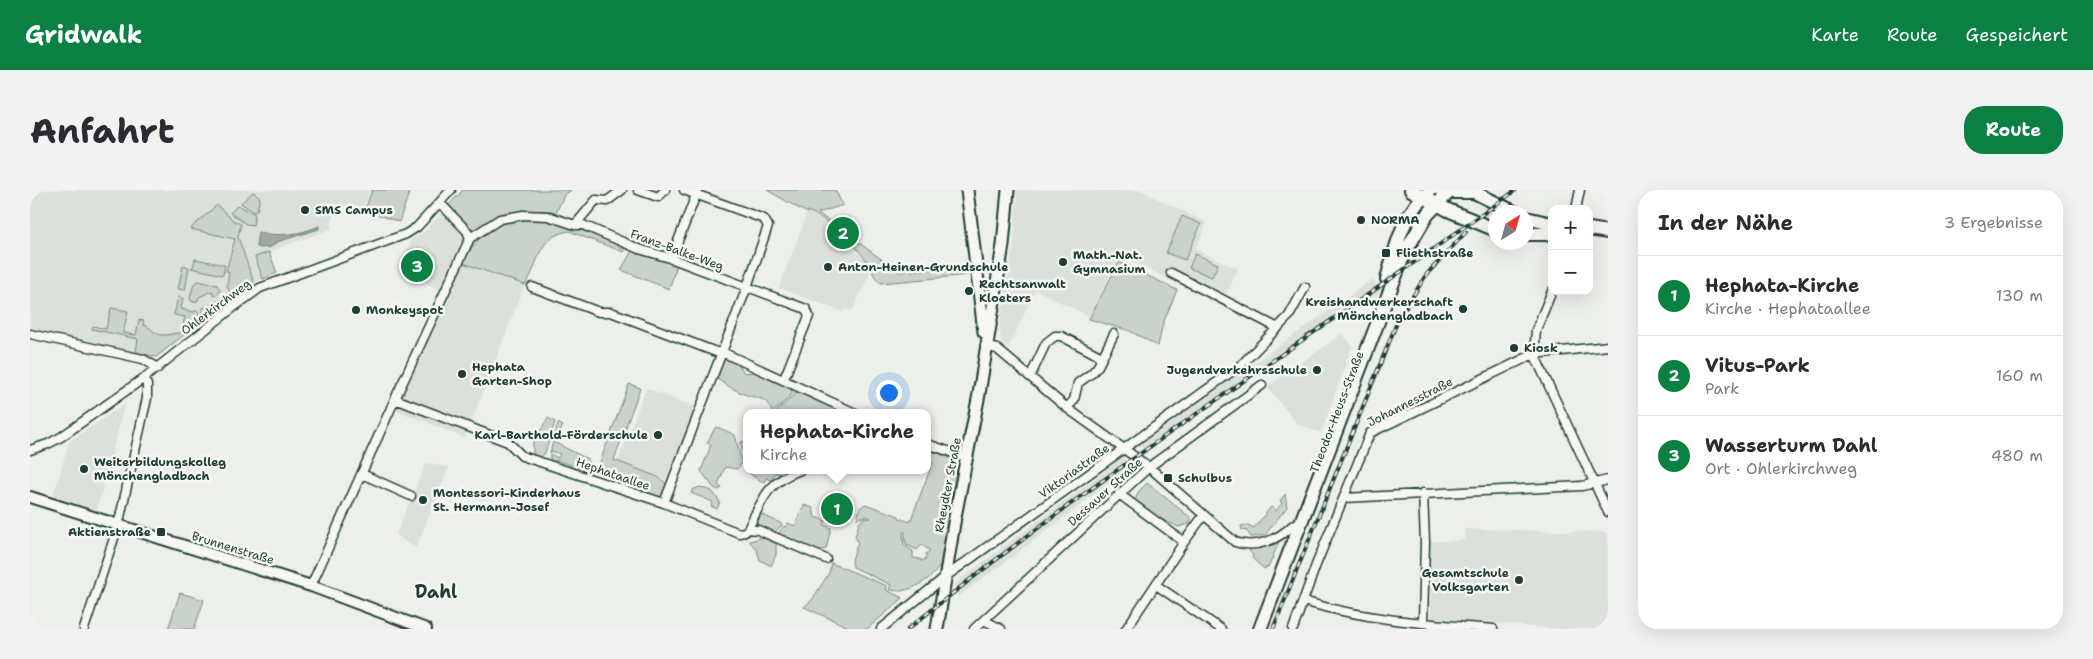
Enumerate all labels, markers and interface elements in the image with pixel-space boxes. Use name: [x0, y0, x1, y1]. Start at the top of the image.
text: Gridwalk: [25, 19, 142, 51]
text: Karte: [1811, 23, 1859, 47]
text: Route: [1887, 23, 1938, 47]
text: Gespeichert: [1966, 23, 2068, 47]
button: Route: [1964, 106, 2063, 154]
text: Anfahrt: [30, 107, 174, 154]
place label: SMS Campus: [315, 202, 393, 218]
marker: SMS Campus: [299, 204, 311, 216]
north arrow: [1488, 205, 1533, 250]
map controls: [1548, 205, 1593, 295]
button: +: [1548, 205, 1593, 250]
text: In der Nähe: [1658, 209, 1793, 237]
place label: NORMA: [1371, 212, 1420, 228]
text: 3 Ergebnisse: [1944, 212, 2043, 233]
pin: 2: [827, 214, 859, 252]
marker: NORMA: [1355, 214, 1367, 226]
street label: Franz-Balke-Weg: [628, 226, 726, 274]
place label: Fliethstraße: [1396, 245, 1473, 261]
pin: 3: [401, 247, 433, 285]
place label: Math.-Nat. Gymnasium: [1073, 247, 1146, 277]
marker: Fliethstraße: [1380, 247, 1392, 259]
button: −: [1548, 250, 1593, 295]
marker: Math.-Nat. Gymnasium: [1057, 256, 1069, 268]
place label: Anton-Heinen-Grundschule: [838, 259, 1008, 275]
marker: Anton-Heinen-Grundschule: [822, 261, 834, 273]
text: Hephata-Kirche: [1705, 273, 1859, 298]
street label: Ohlerkirchweg: [178, 276, 254, 338]
place label: Rechtsanwalt Kloeters: [979, 276, 1066, 306]
marker: Rechtsanwalt Kloeters: [963, 285, 975, 297]
text: 1: [1670, 285, 1678, 306]
text: 130 m: [1996, 285, 2043, 306]
place label: Kreishandwerkerschaft Mönchengladbach: [1305, 294, 1453, 324]
text: Kirche · Hephataallee: [1705, 298, 1871, 319]
place label: Monkeyspot: [366, 302, 443, 318]
marker: Kreishandwerkerschaft Mönchengladbach: [1457, 303, 1469, 315]
marker: Monkeyspot: [350, 304, 362, 316]
place label: Kiosk: [1524, 340, 1558, 356]
marker: Kiosk: [1508, 342, 1520, 354]
street label: Theodor-Heuss-Straße: [1306, 349, 1368, 475]
text: Vitus-Park: [1705, 353, 1810, 378]
place label: Hephata Garten-Shop: [472, 359, 552, 389]
place label: Jugendverkehrsschule: [1167, 362, 1307, 378]
marker: Jugendverkehrsschule: [1311, 364, 1323, 376]
text: 2: [1668, 365, 1680, 386]
text: 160 m: [1996, 365, 2043, 386]
marker: Hephata Garten-Shop: [456, 368, 468, 380]
street label: Johannesstraße: [1365, 373, 1456, 430]
text: Park: [1705, 378, 1739, 399]
your location: [876, 380, 902, 406]
popup: [743, 409, 931, 474]
text: Hephata-Kirche: [760, 419, 914, 444]
place label: Karl-Barthold-Förderschule: [474, 427, 648, 443]
marker: Karl-Barthold-Förderschule: [652, 429, 664, 441]
text: Wasserturm Dahl: [1705, 433, 1877, 458]
street label: Rheydter Straße: [931, 436, 965, 534]
street label: Viktoriastraße: [1035, 440, 1113, 502]
text: Kirche: [760, 444, 807, 465]
text: 3: [1668, 445, 1680, 466]
text: 480 m: [1991, 445, 2043, 466]
place label: Weiterbildungskolleg Mönchengladbach: [94, 454, 226, 484]
street label: Hephataallee: [574, 454, 652, 494]
street label: Dessauer Straße: [1064, 454, 1146, 530]
text: Ort · Ohlerkirchweg: [1705, 458, 1857, 479]
marker: Weiterbildungskolleg Mönchengladbach: [78, 463, 90, 475]
place label: Schulbus: [1178, 470, 1232, 486]
marker: Schulbus: [1162, 472, 1174, 484]
place label: Montessori-Kinderhaus St. Hermann-Josef: [433, 485, 581, 515]
pin: 1: [821, 490, 853, 528]
marker: Montessori-Kinderhaus St. Hermann-Josef: [417, 494, 429, 506]
place label: Aktienstraße: [68, 524, 151, 540]
marker: Aktienstraße: [155, 526, 167, 538]
street label: Brunnenstraße: [190, 528, 276, 568]
place label: Gesamtschule Volksgarten: [1422, 565, 1509, 595]
marker: Gesamtschule Volksgarten: [1513, 574, 1525, 586]
district label: Dahl: [415, 580, 457, 604]

